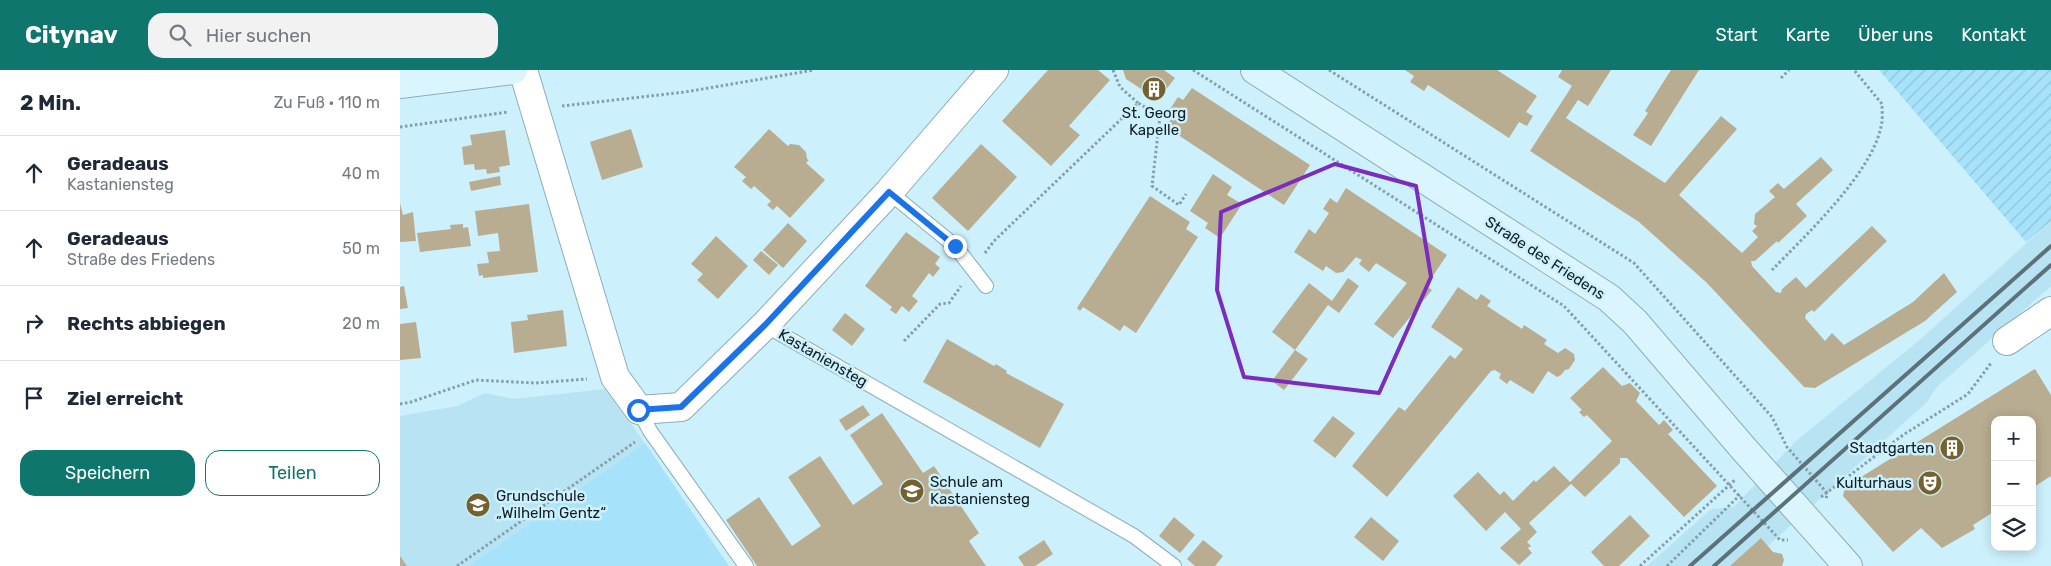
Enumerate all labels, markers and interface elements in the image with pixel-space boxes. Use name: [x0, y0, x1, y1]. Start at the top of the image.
search box: [148, 13, 498, 58]
text: Citynav: [25, 21, 118, 49]
icon: search: [166, 21, 194, 49]
text: Hier suchen: [206, 24, 311, 47]
text: Start: [1715, 24, 1758, 46]
text: Karte: [1786, 24, 1830, 46]
text: Über uns: [1858, 24, 1933, 46]
text: Kontakt: [1961, 24, 2026, 46]
building icon: St. Georg Kapelle: [1141, 76, 1167, 102]
text: 2 Min.: [20, 90, 81, 115]
text: Zu Fuß · 110 m: [274, 93, 380, 112]
place label: St. Georg Kapelle: [1122, 104, 1186, 139]
text: Geradeaus: [67, 152, 169, 175]
icon: ahead: [20, 159, 48, 187]
text: 40 m: [342, 164, 380, 183]
text: Kastaniensteg: [67, 175, 174, 194]
street label: Straße des Friedens: [1482, 213, 1608, 304]
text: Geradeaus: [67, 227, 169, 250]
icon: ahead: [20, 234, 48, 262]
route end: [944, 235, 967, 258]
text: 50 m: [342, 239, 380, 258]
text: Straße des Friedens: [67, 250, 215, 269]
icon: right: [20, 309, 48, 337]
text: Rechts abbiegen: [67, 312, 226, 335]
text: 20 m: [342, 314, 380, 333]
street label: Kastaniensteg: [775, 325, 871, 391]
icon: arrive: [20, 384, 48, 412]
text: Ziel erreicht: [67, 387, 183, 410]
route start: [627, 399, 650, 422]
map controls: [1991, 416, 2036, 551]
button: +: [1991, 416, 2036, 461]
building icon: Stadtgarten: [1939, 435, 1965, 461]
place label: Stadtgarten: [1849, 439, 1934, 457]
button: Speichern: [20, 450, 195, 496]
button: Teilen: [205, 450, 380, 496]
button: −: [1991, 461, 2036, 506]
theatre icon: Kulturhaus: [1917, 470, 1943, 496]
place label: Schule am Kastaniensteg: [930, 473, 1030, 508]
place label: Kulturhaus: [1836, 474, 1912, 492]
school or university icon: Schule am Kastaniensteg: [899, 478, 925, 504]
place label: Grundschule „Wilhelm Gentz“: [496, 487, 606, 522]
school or university icon: Grundschule „Wilhelm Gentz“: [465, 492, 491, 518]
button: layers: [1991, 506, 2036, 551]

